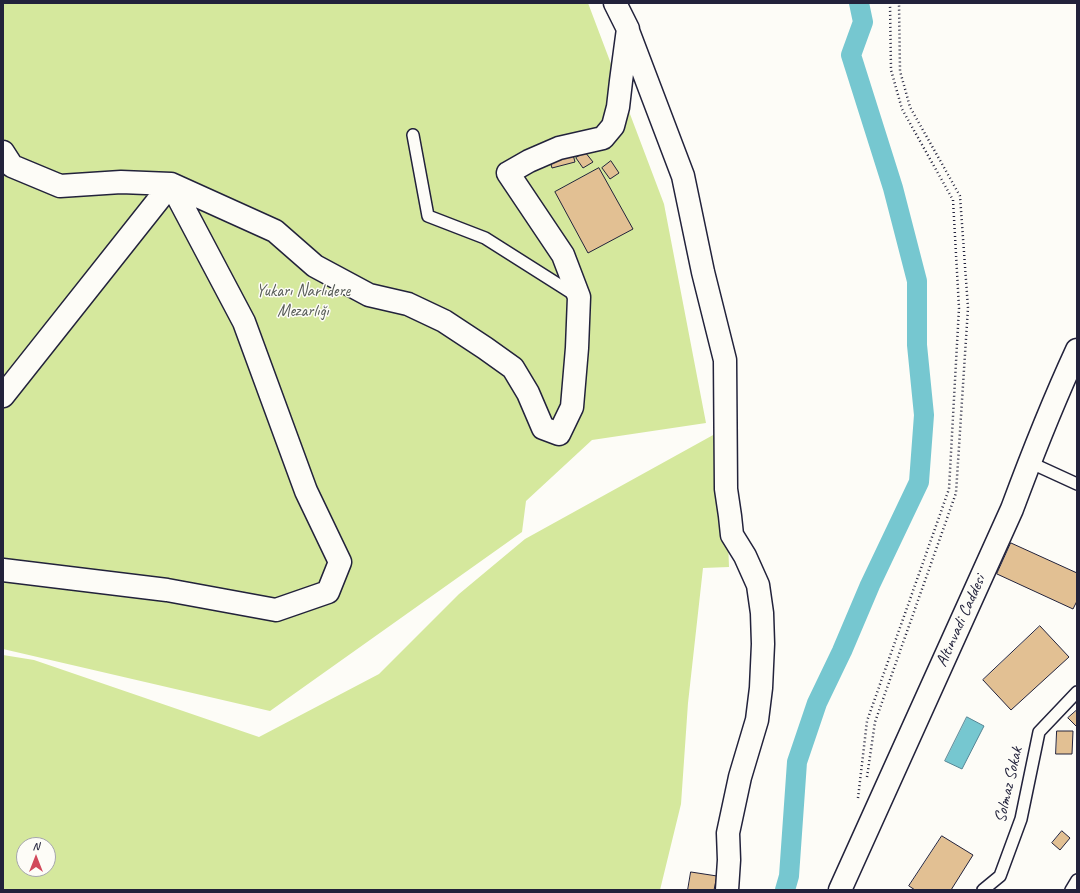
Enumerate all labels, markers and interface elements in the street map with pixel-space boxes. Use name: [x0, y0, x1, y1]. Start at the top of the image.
park label: Yukarı Narlıdere Mezarlığı: [256, 282, 350, 322]
street label: Altınvadi Caddesi: [932, 572, 990, 670]
street label: Solmaz Sokak: [990, 745, 1028, 825]
north arrow: [16, 837, 56, 877]
text: N: [33, 839, 39, 853]

